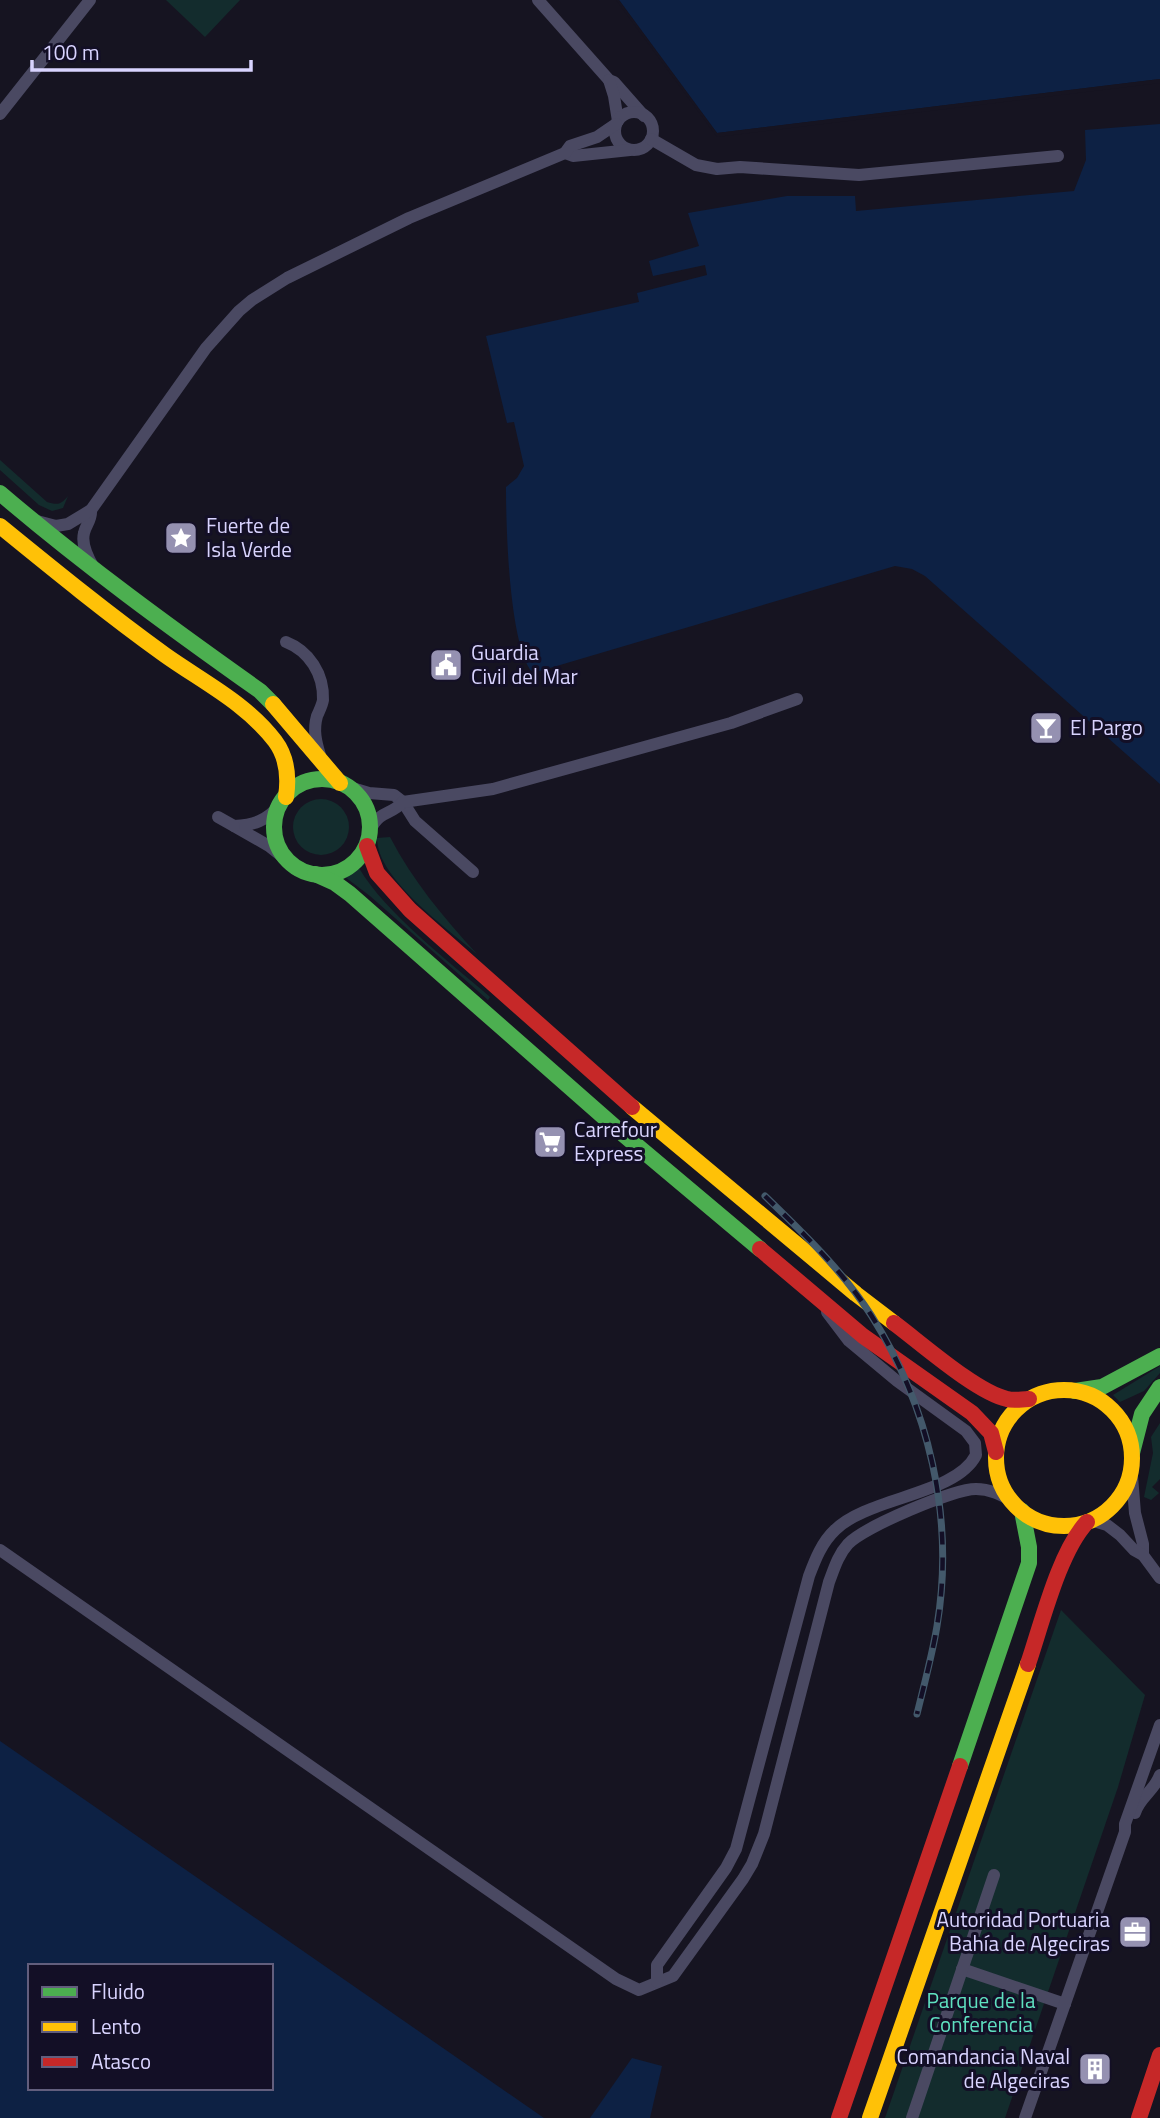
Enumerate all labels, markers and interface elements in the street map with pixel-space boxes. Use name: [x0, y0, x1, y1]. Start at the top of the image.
scale bar: [32, 28, 250, 72]
text: 100 m: [42, 36, 99, 68]
place label: Fuerte de Isla Verde: [206, 509, 292, 565]
place icon: Fuerte de Isla Verde: [162, 519, 200, 557]
place label: Guardia Civil del Mar: [471, 636, 578, 692]
public building icon: Guardia Civil del Mar: [427, 646, 465, 684]
bar icon: El Pargo: [1027, 709, 1065, 747]
place label: El Pargo: [1070, 711, 1143, 743]
place label: Carrefour Express: [574, 1113, 657, 1169]
supermarket icon: Carrefour Express: [531, 1123, 569, 1161]
place label: Autoridad Portuaria Bahía de Algeciras: [936, 1903, 1110, 1959]
office icon: Autoridad Portuaria Bahía de Algeciras: [1116, 1913, 1154, 1951]
legend: [28, 1964, 273, 2090]
text: Fluido: [91, 1975, 145, 2007]
park label: Parque de la Conferencia: [927, 1984, 1036, 2040]
text: Lento: [91, 2010, 141, 2042]
place label: Comandancia Naval de Algeciras: [897, 2040, 1070, 2096]
text: Atasco: [91, 2045, 151, 2077]
building icon: Comandancia Naval de Algeciras: [1076, 2050, 1114, 2088]

